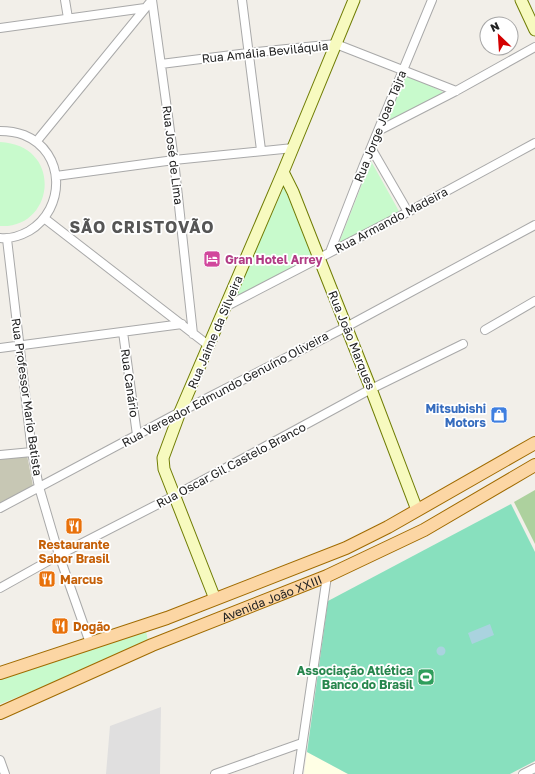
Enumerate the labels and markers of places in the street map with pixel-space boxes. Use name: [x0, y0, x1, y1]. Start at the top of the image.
hotel icon: Gran Hotel Arrey: [202, 249, 222, 269]
place label: Gran Hotel Arrey: [225, 252, 323, 267]
place label: Mitsubishi Motors: [425, 401, 486, 430]
shop icon: Mitsubishi Motors: [489, 405, 509, 425]
restaurant icon: Restaurante Sabor Brasil: [64, 516, 84, 536]
place label: Restaurante Sabor Brasil: [38, 537, 110, 566]
restaurant icon: Marcus: [37, 569, 57, 589]
place label: Marcus: [60, 572, 103, 587]
restaurant icon: Dogão: [50, 616, 70, 636]
place label: Dogão: [73, 619, 110, 634]
place label: Associação Atlética Banco do Brasil: [297, 663, 413, 692]
sports icon: Associação Atlética Banco do Brasil: [416, 667, 436, 687]

